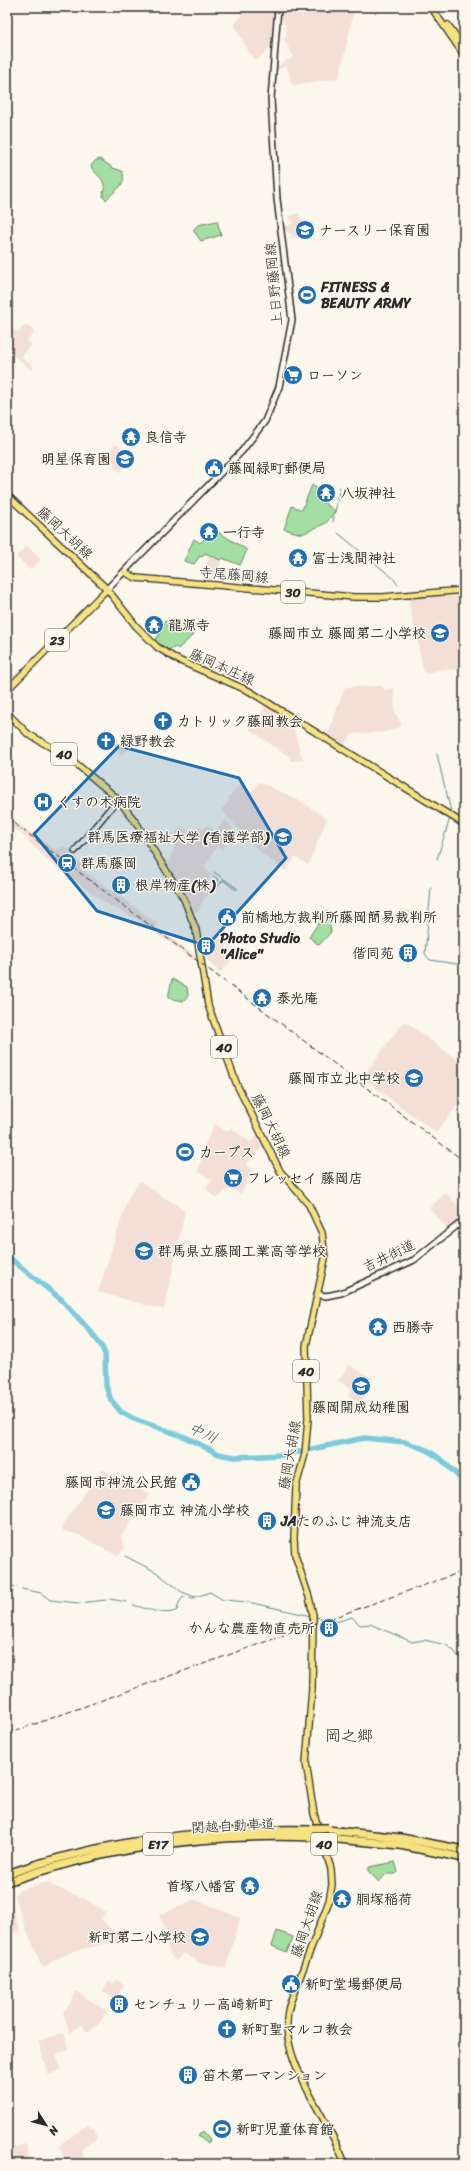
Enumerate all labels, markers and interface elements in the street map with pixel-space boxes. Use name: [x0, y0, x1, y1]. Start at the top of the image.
place label: ナースリー保育園: [319, 218, 430, 243]
school or university icon: ナースリー保育園: [294, 219, 316, 241]
street label: 上日野藤岡線: [258, 241, 290, 327]
place label: FITNESS & BEAUTY ARMY: [320, 275, 412, 316]
sports icon: FITNESS & BEAUTY ARMY: [296, 284, 318, 306]
place label: ローソン: [307, 363, 363, 388]
supermarket icon: ローソン: [282, 364, 304, 386]
place label: 良信寺: [145, 425, 187, 450]
temple icon: 良信寺: [120, 426, 142, 448]
place label: 明星保育園: [41, 447, 111, 472]
school or university icon: 明星保育園: [114, 448, 136, 470]
place label: 藤岡緑町郵便局: [228, 456, 326, 481]
public building icon: 藤岡緑町郵便局: [203, 457, 225, 479]
place label: 八坂神社: [340, 481, 396, 506]
temple icon: 八坂神社: [315, 482, 337, 504]
street label: 藤岡大胡線: [31, 500, 99, 566]
place label: 一行寺: [223, 520, 265, 545]
temple icon: 一行寺: [198, 521, 220, 543]
place label: 富士浅間神社: [312, 546, 396, 571]
temple icon: 富士浅間神社: [287, 547, 309, 569]
street label: 寺尾藤岡線: [198, 559, 270, 591]
road number: 30: [281, 581, 305, 603]
place label: 龍源寺: [168, 613, 210, 638]
temple icon: 龍源寺: [143, 614, 165, 636]
place label: 藤岡市立 藤岡第二小学校: [268, 621, 426, 646]
school or university icon: 藤岡市立 藤岡第二小学校: [429, 622, 451, 644]
road number: 23: [45, 629, 69, 651]
street label: 藤岡本庄線: [185, 641, 259, 693]
place label: カトリック藤岡教会: [177, 709, 303, 734]
church icon: カトリック藤岡教会: [152, 710, 174, 732]
place label: 緑野教会: [120, 729, 176, 754]
church icon: 緑野教会: [95, 730, 117, 752]
road number: 40: [51, 743, 77, 765]
place label: くすの木病院: [57, 790, 141, 815]
hospital icon: くすの木病院: [32, 791, 54, 813]
place label: 群馬医療福祉大学 (看護学部): [87, 825, 270, 850]
school or university icon: 群馬医療福祉大学 (看護学部): [272, 826, 294, 848]
place label: 群馬藤岡: [81, 851, 137, 876]
station icon: 群馬藤岡: [56, 852, 78, 874]
place label: 根岸物産(株): [135, 873, 216, 898]
building icon: 根岸物産(株): [110, 874, 132, 896]
place label: 前橋地方裁判所藤岡簡易裁判所: [241, 905, 437, 930]
public building icon: 前橋地方裁判所藤岡簡易裁判所: [216, 906, 238, 928]
place label: Photo Studio "Alice": [220, 926, 301, 967]
building icon: Photo Studio "Alice": [195, 935, 217, 957]
place label: 偕同苑: [352, 941, 394, 966]
building icon: 偕同苑: [397, 942, 419, 964]
place label: 泰光庵: [276, 986, 318, 1011]
temple icon: 泰光庵: [251, 987, 273, 1009]
road number: 40: [211, 1036, 237, 1058]
place label: 藤岡市立北中学校: [288, 1066, 400, 1091]
school or university icon: 藤岡市立北中学校: [403, 1067, 425, 1089]
street label: 藤岡大胡線: [244, 1089, 298, 1163]
place label: カーブス: [199, 1140, 254, 1165]
sports icon: カーブス: [174, 1141, 196, 1163]
place label: フレッセイ 藤岡店: [247, 1166, 363, 1191]
supermarket icon: フレッセイ 藤岡店: [222, 1167, 244, 1189]
street label: 吉井街道: [358, 1232, 420, 1280]
place label: 群馬県立藤岡工業高等学校: [158, 1239, 326, 1264]
school or university icon: 群馬県立藤岡工業高等学校: [133, 1240, 155, 1262]
place label: 西勝寺: [392, 1315, 434, 1340]
temple icon: 西勝寺: [367, 1316, 389, 1338]
road number: 40: [293, 1360, 319, 1382]
school or university icon: 藤岡開成幼稚園: [350, 1375, 372, 1397]
place label: 藤岡開成幼稚園: [312, 1395, 410, 1420]
water label: 中川: [184, 1415, 222, 1451]
street label: 藤岡大胡線: [272, 1418, 308, 1492]
place label: 藤岡市神流公民館: [65, 1470, 177, 1495]
public building icon: 藤岡市神流公民館: [180, 1471, 202, 1493]
place label: 藤岡市立 神流小学校: [120, 1498, 250, 1523]
school or university icon: 藤岡市立 神流小学校: [95, 1499, 117, 1521]
place label: JAたのふじ 神流支店: [280, 1509, 412, 1534]
building icon: JAたのふじ 神流支店: [256, 1510, 278, 1532]
place label: かんな農産物直売所: [189, 1616, 315, 1641]
building icon: かんな農産物直売所: [318, 1617, 340, 1639]
district label: 岡之郷: [325, 1721, 373, 1750]
street label: 関越自動車道: [190, 1811, 276, 1841]
road number: E17: [143, 1833, 173, 1855]
road number: 40: [311, 1833, 337, 1855]
place label: 首塚八幡宮: [166, 1874, 236, 1899]
temple icon: 首塚八幡宮: [239, 1875, 261, 1897]
street label: 藤岡大胡線: [284, 1887, 330, 1961]
place label: 胴塚稲荷: [356, 1887, 412, 1912]
temple icon: 胴塚稲荷: [331, 1888, 353, 1910]
place label: 新町第二小学校: [88, 1925, 186, 1950]
school or university icon: 新町第二小学校: [189, 1926, 211, 1948]
place label: 新町堂場郵便局: [305, 1972, 403, 1997]
public building icon: 新町堂場郵便局: [280, 1973, 302, 1995]
place label: センチュリー高崎新町: [133, 1992, 273, 2017]
building icon: センチュリー高崎新町: [108, 1993, 130, 2015]
place label: 新町聖マルコ教会: [241, 2017, 353, 2042]
church icon: 新町聖マルコ教会: [216, 2018, 238, 2040]
place label: 笛木第一マンション: [202, 2063, 327, 2088]
building icon: 笛木第一マンション: [177, 2064, 199, 2086]
north arrow: [26, 2105, 66, 2145]
place label: 新町児童体育館: [236, 2117, 334, 2142]
sports icon: 新町児童体育館: [211, 2118, 233, 2140]
text: N: [44, 2121, 64, 2140]

